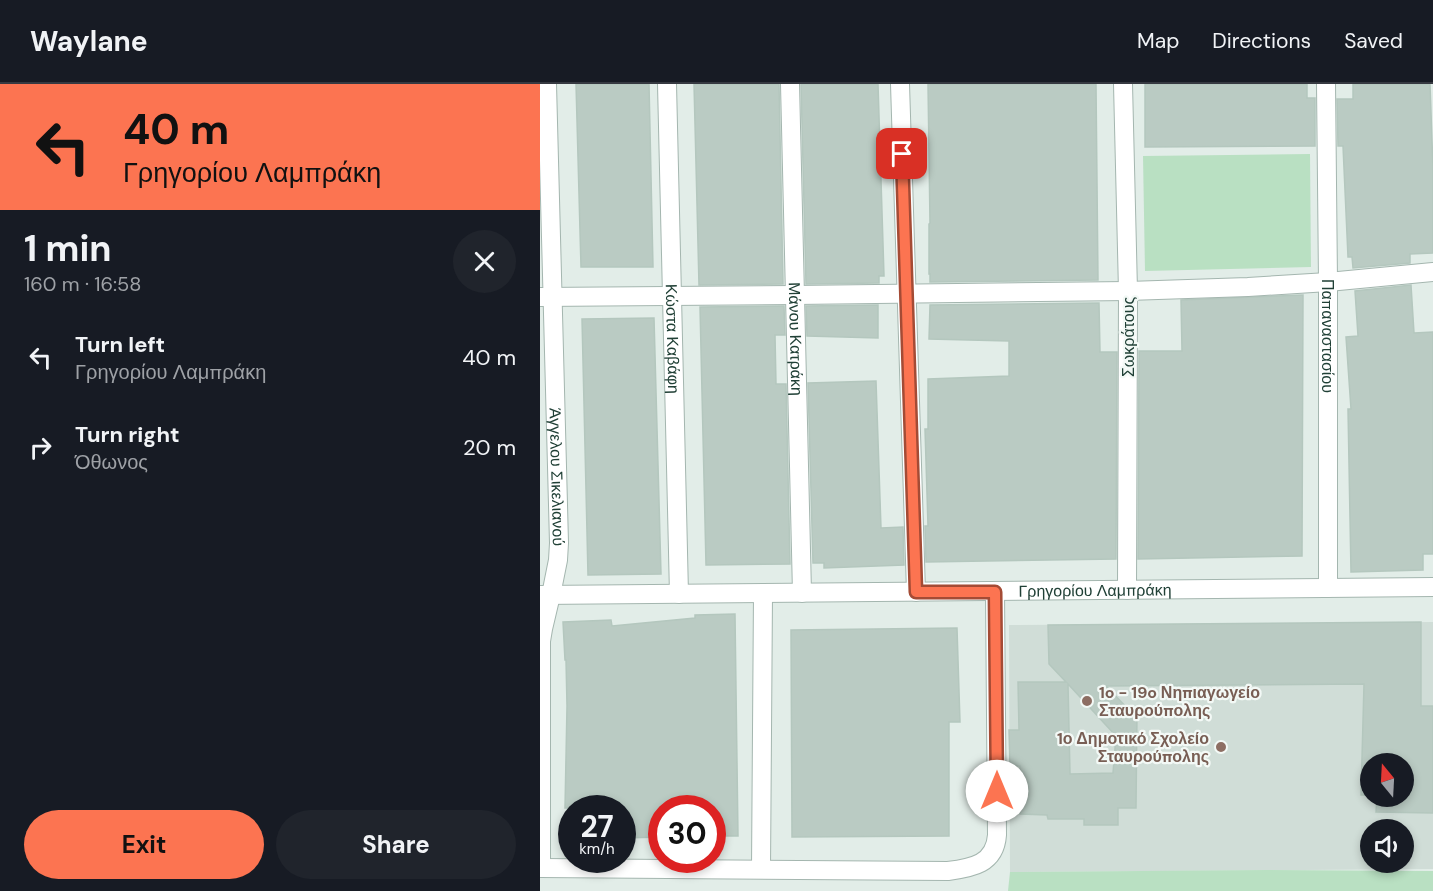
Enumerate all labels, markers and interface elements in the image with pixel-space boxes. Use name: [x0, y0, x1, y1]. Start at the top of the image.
text: Waylane: [30, 23, 148, 60]
text: Map: [1137, 27, 1179, 55]
text: Directions: [1212, 27, 1311, 55]
text: Saved: [1344, 27, 1403, 55]
text: 40 m: [123, 102, 229, 157]
icon: left: [24, 108, 102, 186]
pin: [876, 128, 927, 179]
icon: arrive: [885, 137, 918, 170]
text: Γρηγορίου Λαμπράκη: [123, 155, 381, 190]
text: 1 min: [24, 225, 112, 272]
button: close: [453, 230, 516, 293]
text: 160 m · 16:58: [24, 271, 141, 297]
street label: Παπαναστασίου: [1318, 279, 1339, 393]
street label: Μάνου Κατράκη: [784, 282, 808, 396]
street label: Κώστα Καβάφη: [661, 284, 685, 394]
street label: Σωκράτους: [1118, 297, 1139, 377]
text: Turn left: [75, 330, 165, 359]
icon: left: [24, 341, 57, 374]
text: 40 m: [462, 343, 516, 372]
text: Γρηγορίου Λαμπράκη: [75, 359, 266, 385]
street label: Άγγελου Σικελιανού: [545, 407, 570, 546]
text: Turn right: [75, 420, 180, 449]
icon: right: [24, 431, 57, 464]
text: 20 m: [463, 433, 516, 462]
text: Όθωνος: [75, 449, 148, 475]
street label: Γρηγορίου Λαμπράκη: [1018, 579, 1172, 601]
place label: 1o - 19o Νηπιαγωγείο Σταυρούπολης: [1099, 682, 1260, 721]
marker: 1o - 19o Νηπιαγωγείο Σταυρούπολης: [1080, 694, 1094, 708]
place label: 1ο Δημοτικό Σχολείο Σταυρούπολης: [1057, 728, 1209, 767]
marker: 1ο Δημοτικό Σχολείο Σταυρούπολης: [1214, 740, 1228, 754]
north arrow: [1360, 753, 1414, 807]
map controls: [1360, 753, 1414, 873]
position arrow: [965, 759, 1029, 823]
speed limit sign: 30: [648, 795, 726, 873]
text: 27: [580, 807, 614, 846]
button: Exit: [24, 810, 264, 879]
button: Share: [276, 810, 516, 879]
button: sound: [1360, 819, 1414, 873]
text: km/h: [579, 839, 615, 859]

